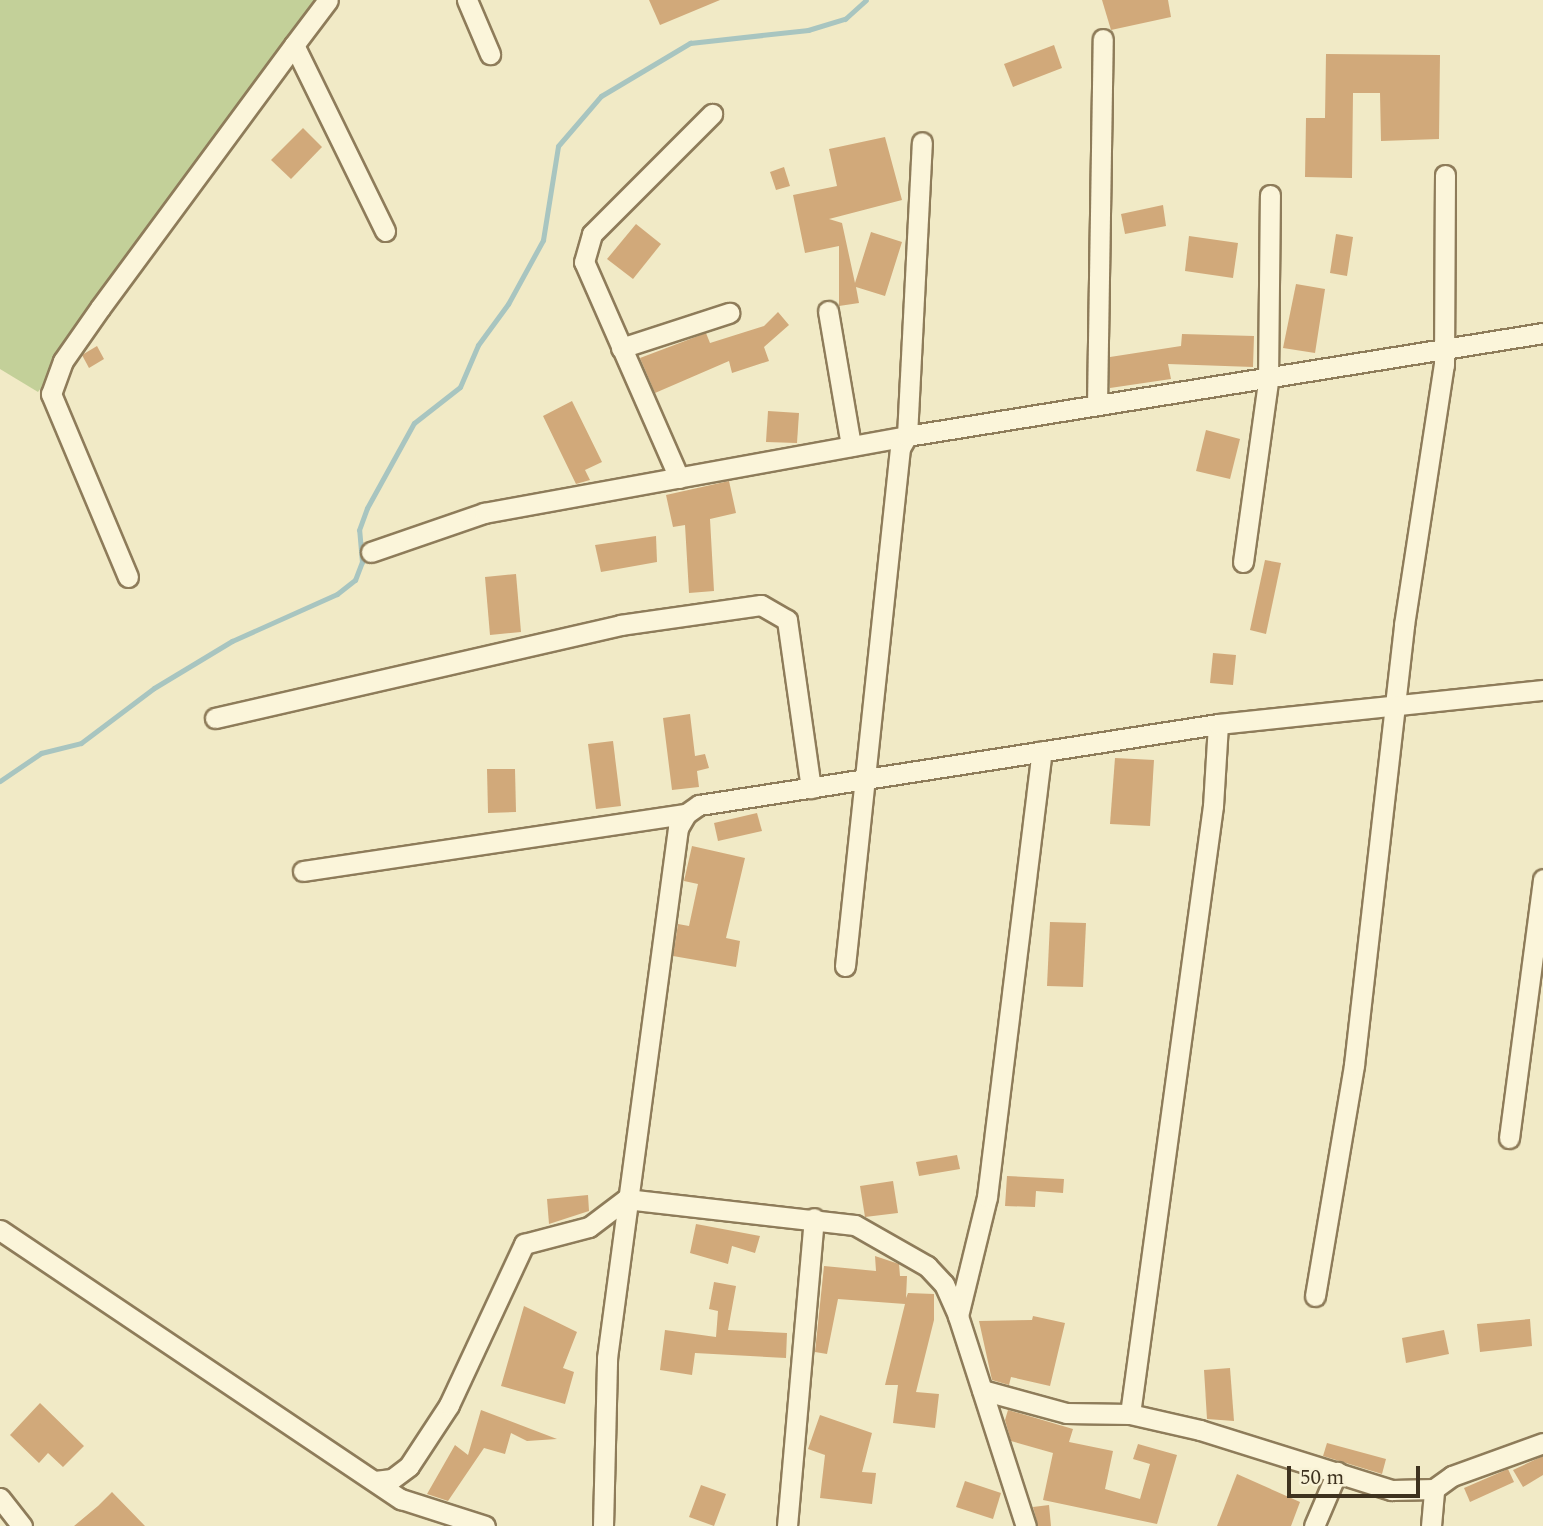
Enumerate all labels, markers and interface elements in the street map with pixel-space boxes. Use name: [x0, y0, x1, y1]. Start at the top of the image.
scale bar: [1291, 1452, 1424, 1496]
text: 50 m: [1300, 1462, 1344, 1494]

